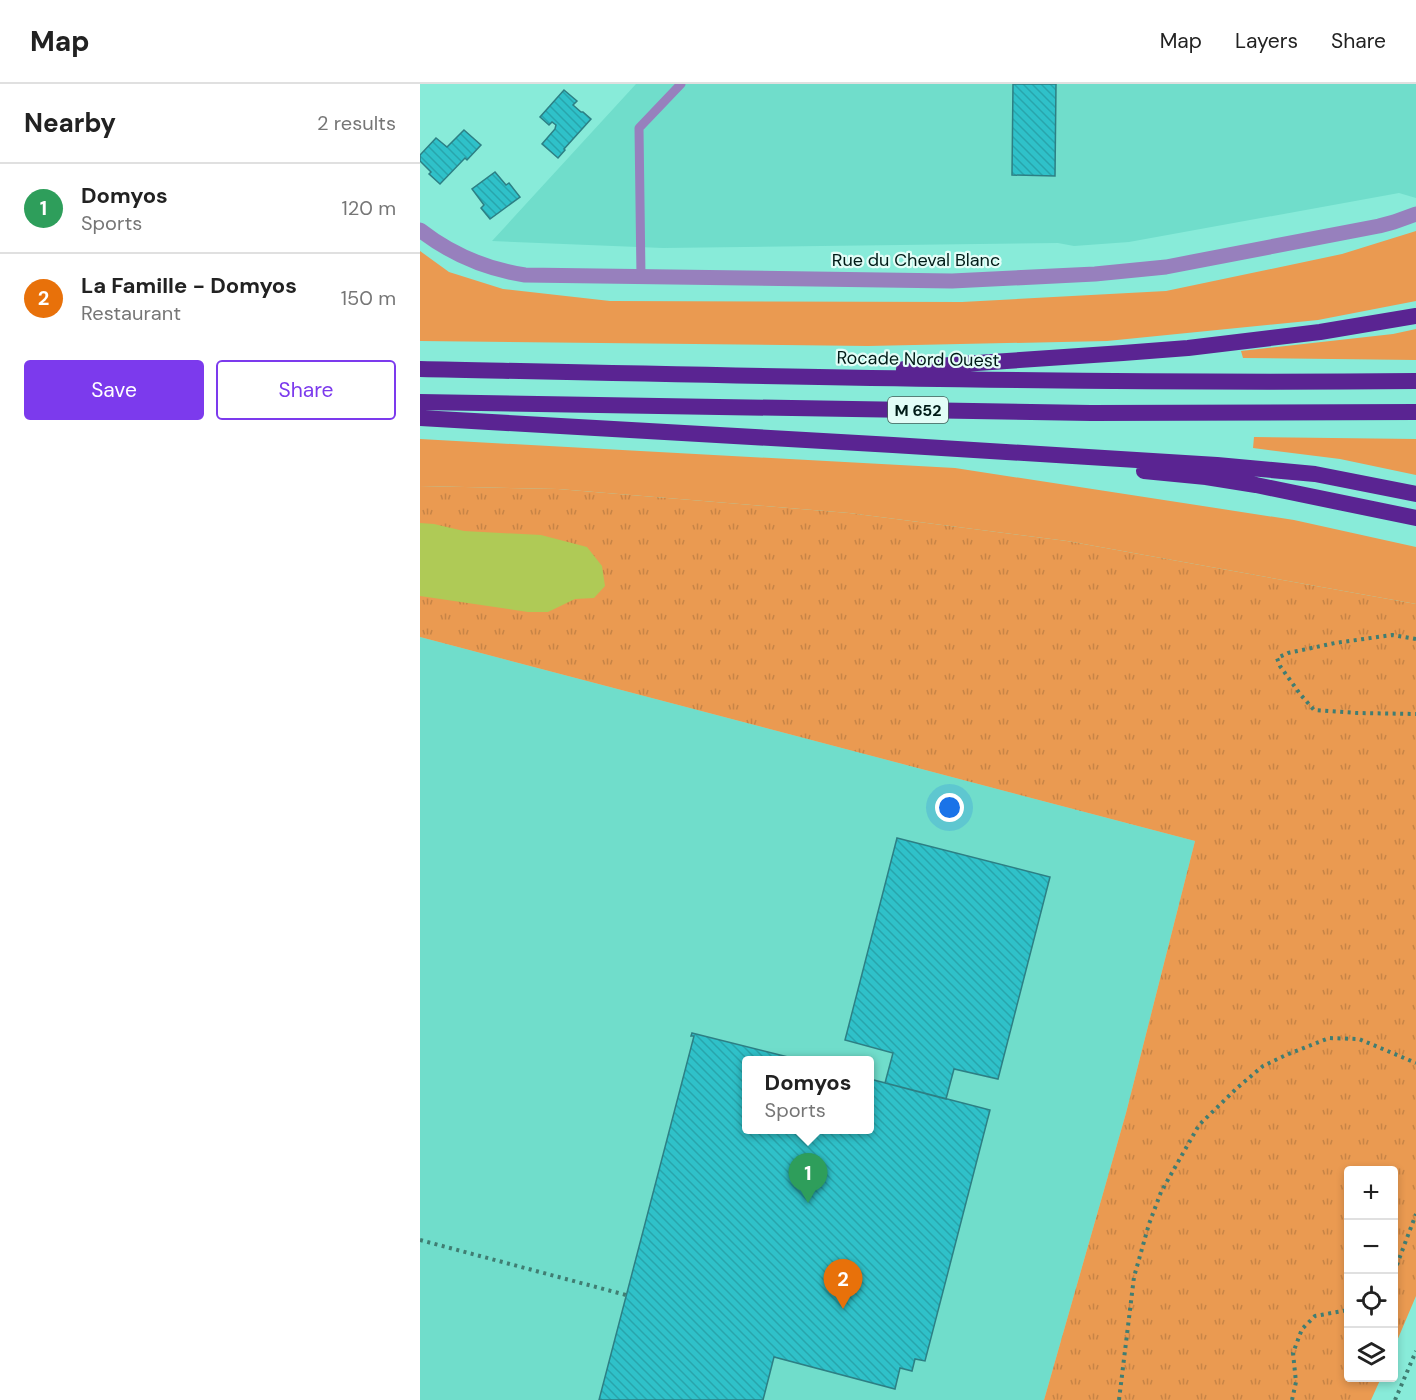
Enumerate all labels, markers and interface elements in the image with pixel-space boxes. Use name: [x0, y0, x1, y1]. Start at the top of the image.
text: Map: [30, 23, 90, 60]
text: Map: [1160, 27, 1202, 55]
text: Layers: [1235, 27, 1298, 55]
text: Share: [1331, 27, 1386, 55]
text: Nearby: [24, 106, 116, 140]
text: 2 results: [317, 110, 396, 136]
text: Domyos: [81, 181, 168, 210]
text: 1: [40, 195, 47, 221]
text: 120 m: [342, 195, 396, 221]
text: Sports: [81, 210, 142, 236]
street label: Rue du Cheval Blanc: [832, 248, 1000, 272]
text: La Famille - Domyos: [81, 271, 297, 300]
text: 2: [38, 285, 49, 311]
text: 150 m: [341, 285, 396, 311]
text: Restaurant: [81, 300, 181, 326]
street label: Rocade Nord Ouest: [836, 346, 1000, 372]
button: Save: [24, 360, 204, 420]
button: Share: [216, 360, 396, 420]
road number: M 652: [888, 397, 948, 423]
your location: [935, 793, 964, 822]
popup: [742, 1056, 874, 1134]
text: Domyos: [765, 1068, 851, 1097]
text: Sports: [765, 1097, 826, 1123]
pin: 1: [788, 1154, 828, 1203]
map controls: [1344, 1166, 1398, 1382]
button: +: [1344, 1166, 1398, 1220]
button: −: [1344, 1220, 1398, 1274]
pin: 2: [824, 1260, 862, 1309]
button: locate: [1344, 1274, 1398, 1328]
button: layers: [1344, 1328, 1398, 1382]

